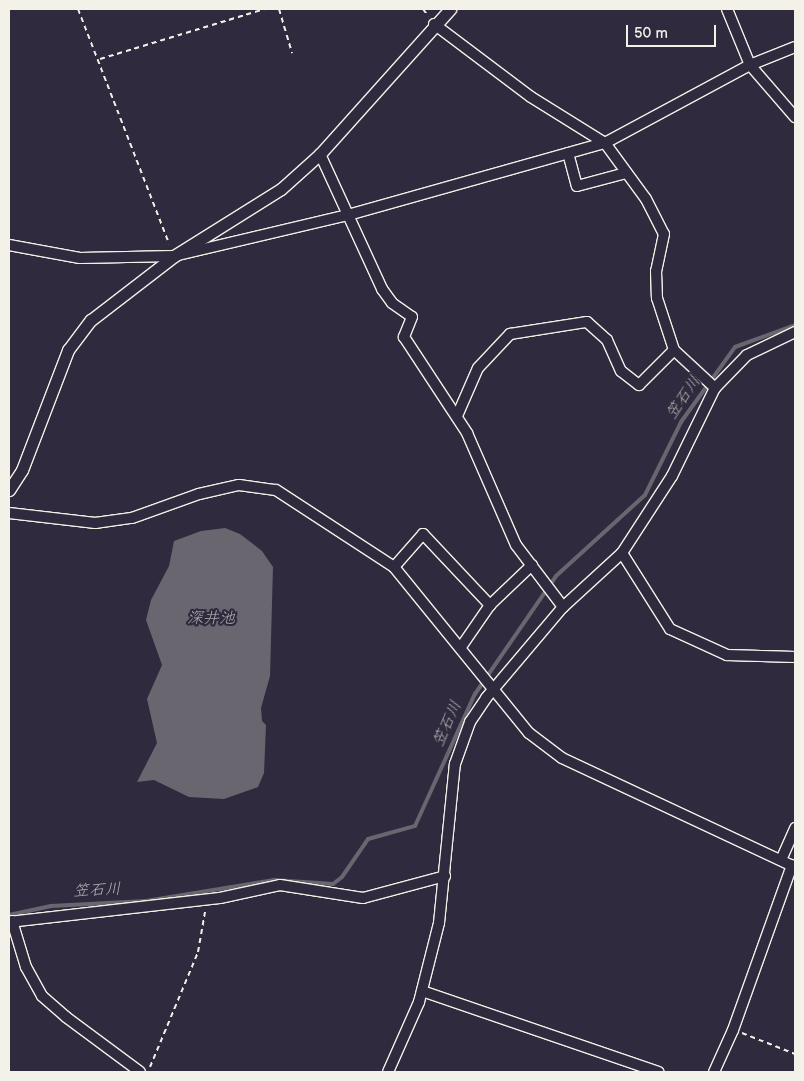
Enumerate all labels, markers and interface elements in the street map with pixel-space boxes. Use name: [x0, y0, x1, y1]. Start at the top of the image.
scale bar: [629, 15, 719, 47]
text: 50 m: [634, 24, 668, 43]
water label: 笠石川: [663, 373, 705, 423]
water label: 深井池: [187, 609, 235, 629]
water label: 笠石川: [429, 698, 467, 750]
water label: 笠石川: [73, 880, 121, 902]

